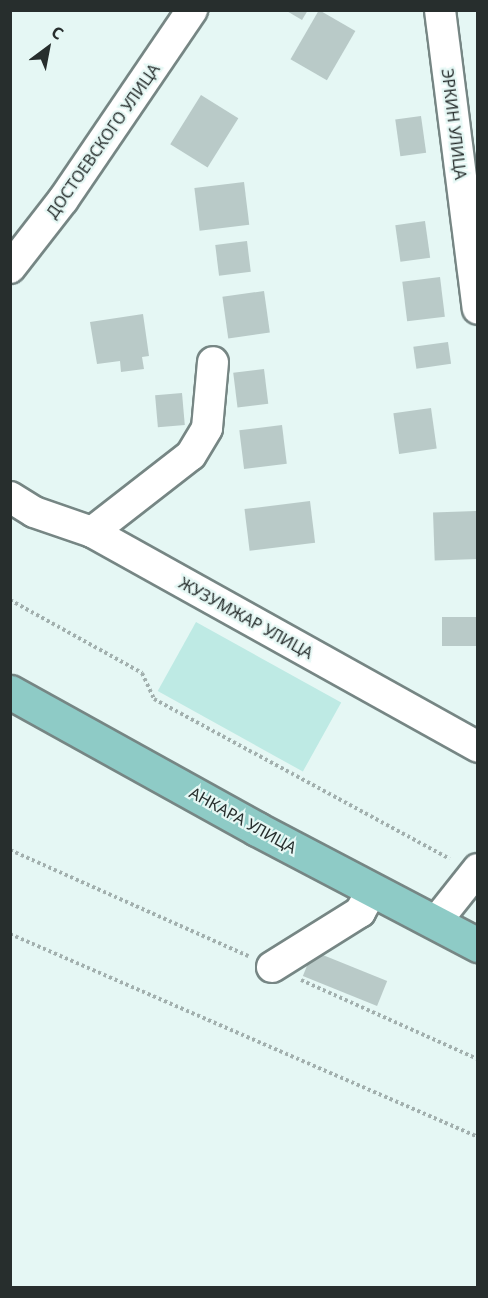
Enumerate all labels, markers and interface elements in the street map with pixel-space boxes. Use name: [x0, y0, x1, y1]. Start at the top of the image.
north arrow: [18, 18, 78, 78]
text: С: [47, 21, 68, 45]
street label: ДОСТОЕВСКОГО УЛИЦА: [42, 60, 164, 222]
street label: ЭРКИН УЛИЦА: [438, 67, 470, 181]
street label: ЖУЗУМЖАР УЛИЦА: [176, 573, 316, 663]
street label: АНКАРА УЛИЦА: [186, 783, 300, 857]

